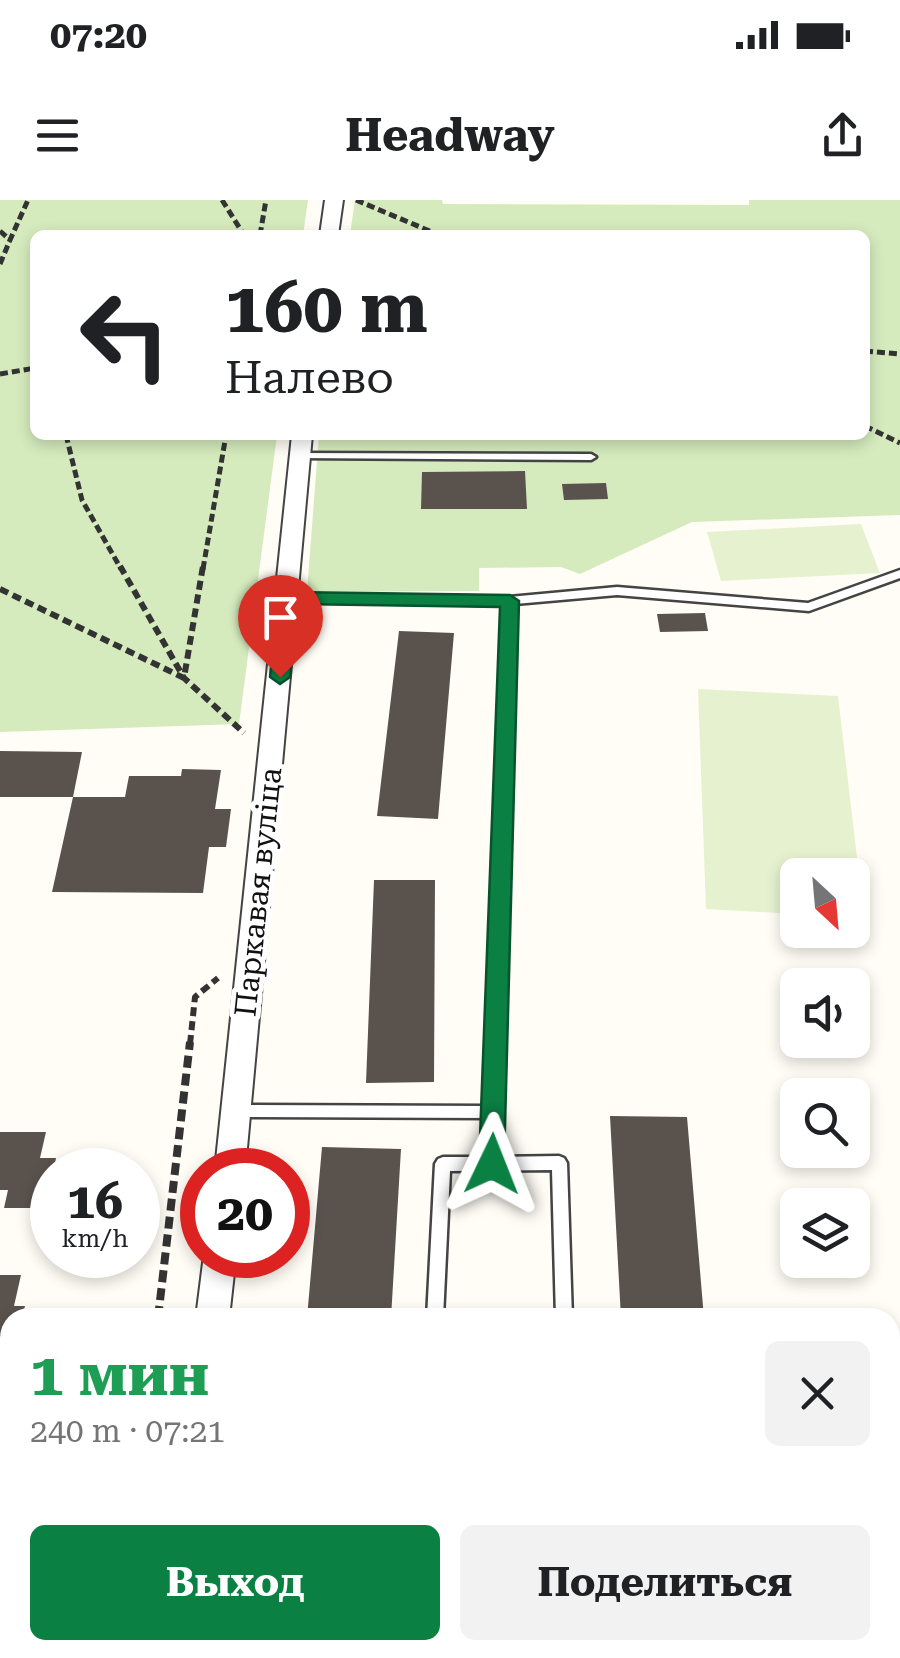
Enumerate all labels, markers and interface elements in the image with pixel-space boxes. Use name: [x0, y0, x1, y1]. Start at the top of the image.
text: 07:20: [50, 13, 147, 57]
icon: menu: [30, 108, 85, 163]
icon: share: [815, 108, 870, 163]
text: Headway: [345, 109, 555, 162]
text: 160 m: [225, 267, 428, 349]
icon: left: [60, 270, 190, 400]
text: Налево: [225, 351, 394, 404]
pin: [238, 575, 323, 678]
icon: arrive: [253, 590, 308, 645]
street label: Паркавая вуліца: [228, 766, 288, 1018]
north arrow: [780, 858, 870, 948]
map controls: [780, 858, 870, 1278]
button: sound: [780, 968, 870, 1058]
button: search: [780, 1078, 870, 1168]
position arrow: [440, 1112, 544, 1216]
speed limit sign: 20: [180, 1148, 310, 1278]
text: 16: [67, 1172, 123, 1230]
button: layers: [780, 1188, 870, 1278]
text: km/h: [62, 1224, 128, 1253]
text: 1 мин: [30, 1339, 209, 1410]
button: close: [765, 1341, 870, 1446]
text: 240 m · 07:21: [30, 1412, 225, 1450]
button: Выход: [30, 1525, 440, 1640]
button: Поделиться: [460, 1525, 870, 1640]

